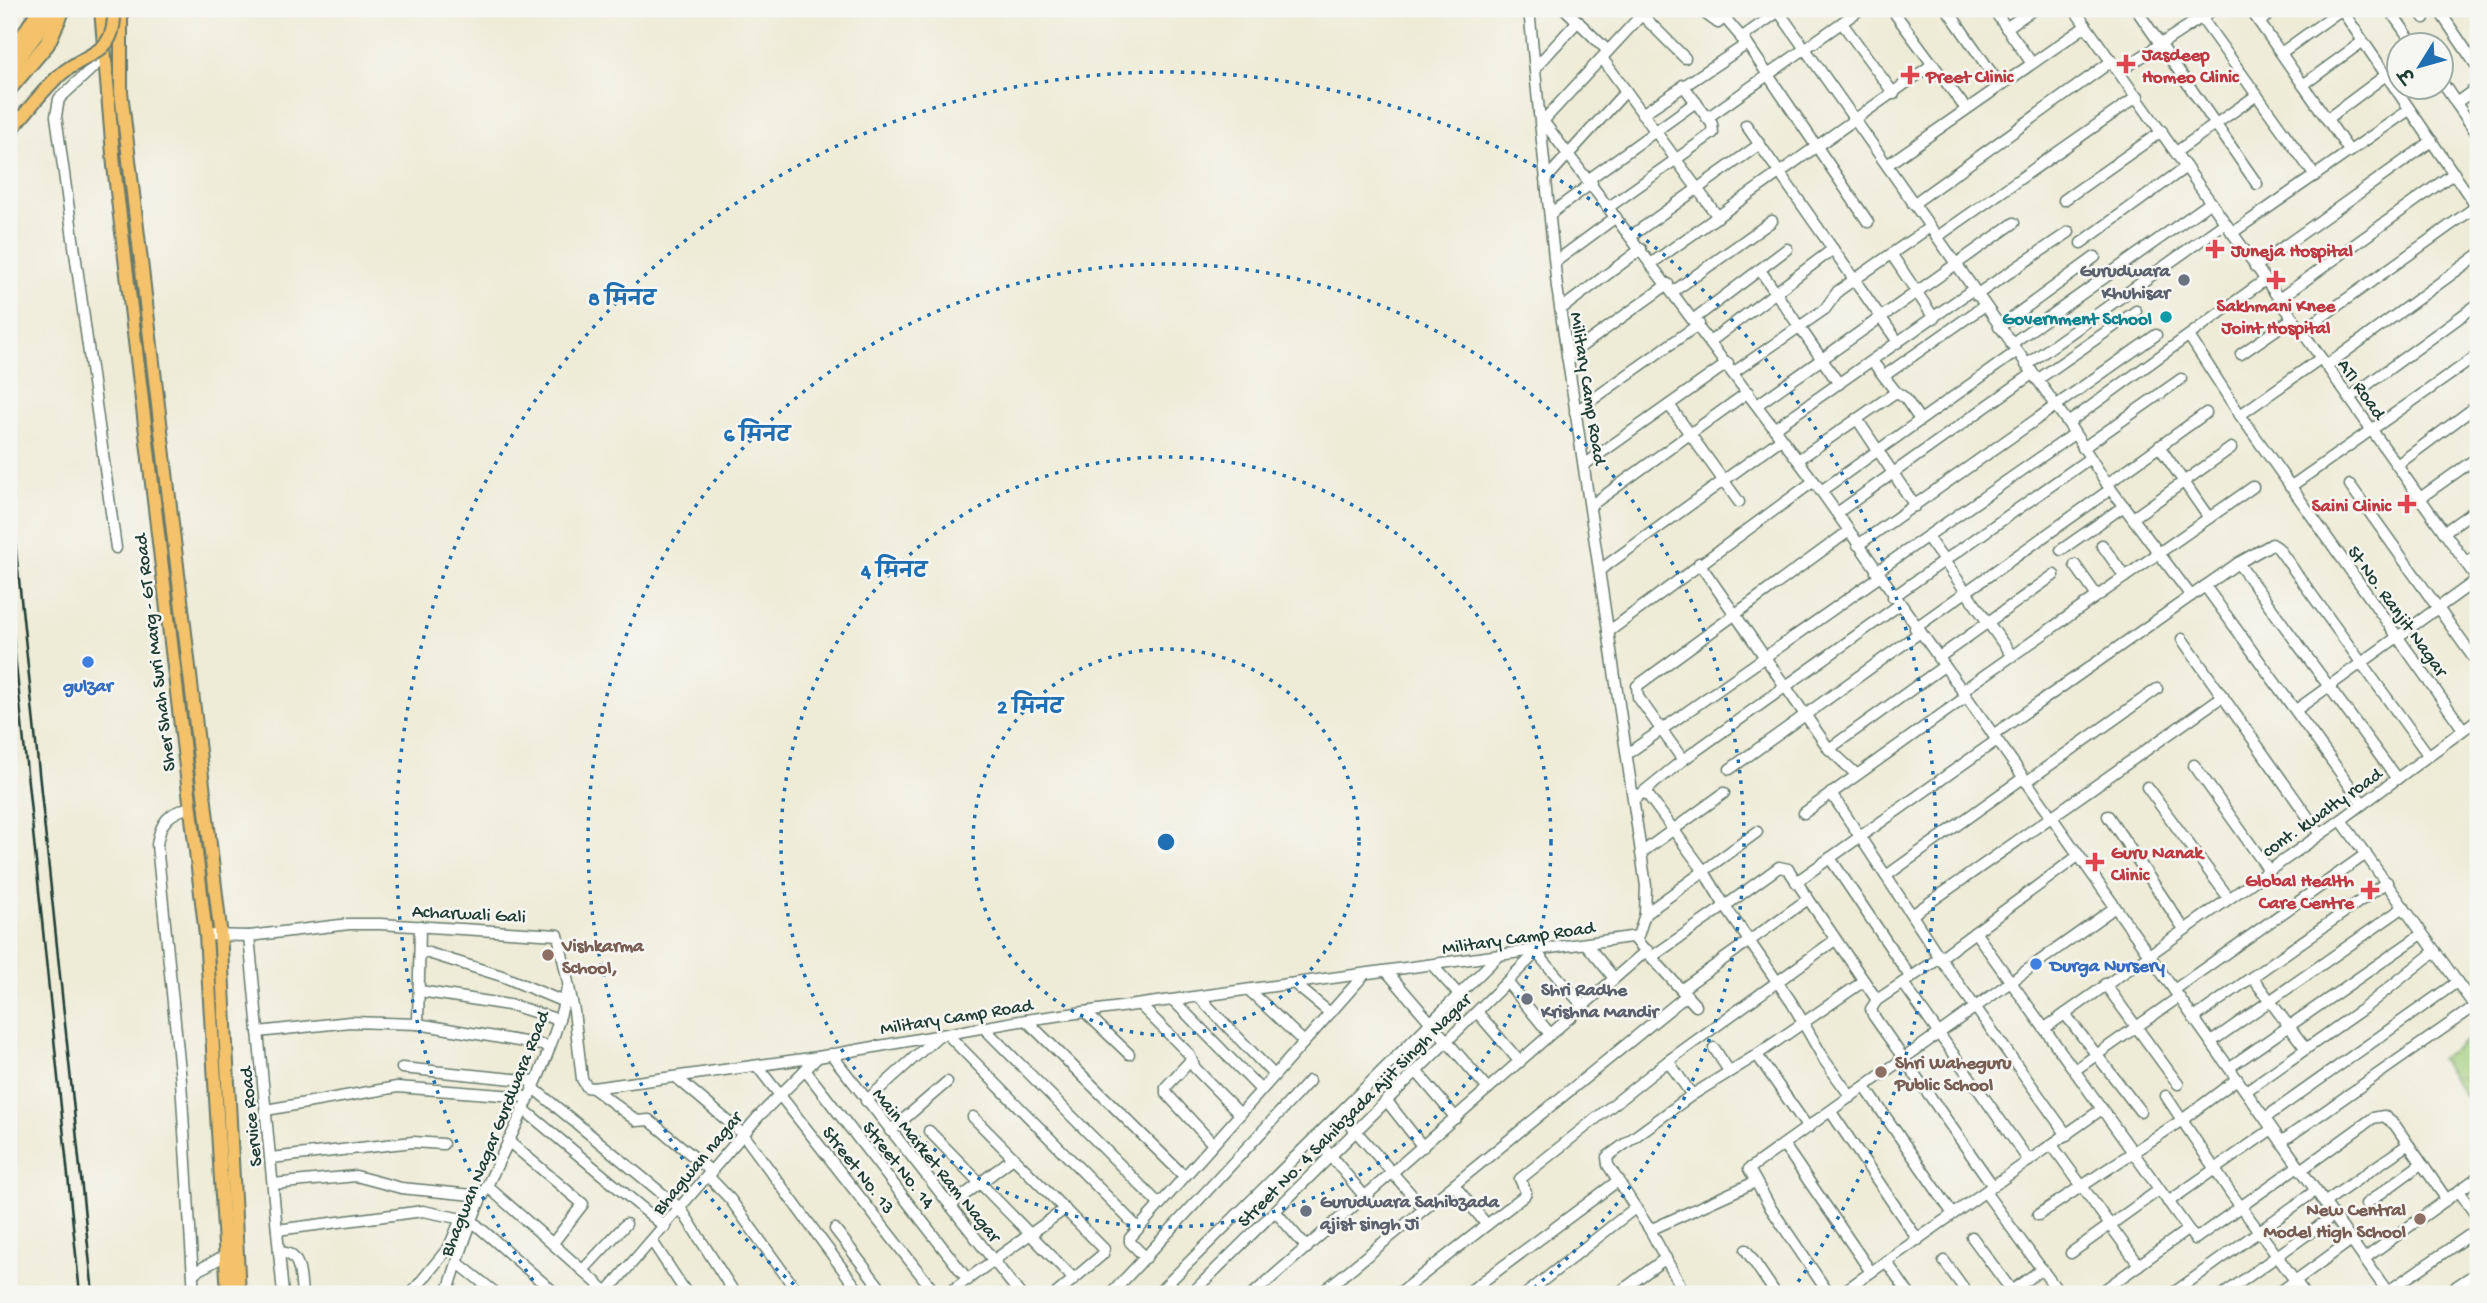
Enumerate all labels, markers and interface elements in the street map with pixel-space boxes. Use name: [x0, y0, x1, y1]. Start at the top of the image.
north arrow: [2386, 32, 2456, 102]
place label: Jasdeep Homeo Clinic: [2141, 45, 2240, 90]
marker: Jasdeep Homeo Clinic: [2116, 54, 2136, 74]
text: उ: [2395, 60, 2423, 88]
marker: Preet Clinic: [1900, 65, 1920, 85]
place label: Preet Clinic: [1925, 67, 2015, 90]
marker: Juneja Hospital: [2205, 239, 2225, 259]
place label: Juneja Hospital: [2230, 241, 2353, 264]
place label: Gurudwara Khuhisar: [2080, 261, 2172, 306]
marker: Sakhmani Knee Joint Hospital: [2266, 270, 2286, 290]
marker: Gurudwara Khuhisar: [2176, 272, 2192, 288]
text: 8 मिनट: [588, 282, 658, 314]
place label: Sakhmani Knee Joint Hospital: [2217, 296, 2337, 341]
place label: Government School: [2002, 309, 2152, 332]
marker: Government School: [2158, 309, 2174, 325]
street label: Military Camp Road: [1563, 311, 1610, 468]
street label: ATI Road: [2331, 355, 2390, 426]
text: 6 मिनट: [724, 418, 793, 450]
marker: Saini Clinic: [2397, 494, 2417, 514]
place label: Saini Clinic: [2312, 496, 2393, 519]
street label: Sher Shah Suri Marg - GT Road: [130, 531, 182, 773]
street label: St No. Ranjit Nagar: [2341, 542, 2453, 684]
text: 4 मिनट: [860, 554, 929, 586]
marker: gulzar: [80, 654, 96, 670]
place label: gulzar: [62, 676, 115, 699]
text: 2 मिनट: [997, 690, 1065, 722]
street label: cont. kwalty road: [2259, 763, 2389, 864]
centre of rings: [1154, 830, 1178, 854]
place label: Guru Nanak Clinic: [2110, 843, 2206, 888]
marker: Guru Nanak Clinic: [2085, 852, 2105, 872]
place label: Global Health Care Centre: [2245, 871, 2355, 916]
marker: Global Health Care Centre: [2360, 880, 2380, 900]
street label: Acharwali Gali: [411, 901, 526, 930]
street label: Military Camp Road: [1441, 917, 1598, 962]
place label: Vishkarma School,: [561, 936, 645, 981]
marker: Vishkarma School,: [540, 947, 556, 963]
marker: Durga Nursery: [2028, 956, 2044, 972]
place label: Durga Nursery: [2048, 956, 2165, 979]
place label: Shri Radhe Krishna Mandir: [1540, 980, 1661, 1025]
street label: Street No. 4 Sahibzada Ajit Singh Nagar: [1234, 988, 1479, 1233]
marker: Shri Radhe Krishna Mandir: [1519, 991, 1535, 1007]
street label: Military Camp Road: [879, 995, 1036, 1042]
street label: Bhagwan Nagar Gurdwara Road: [436, 1006, 557, 1261]
place label: Shri Waheguru Public School: [1894, 1053, 2012, 1098]
street label: Service Road: [236, 1064, 269, 1168]
marker: Shri Waheguru Public School: [1873, 1064, 1889, 1080]
street label: Main Market Ram Nagar: [866, 1084, 1006, 1250]
street label: Bhagwan nagar: [648, 1106, 750, 1221]
street label: Street No. 14: [856, 1118, 938, 1214]
street label: Street No. 13: [816, 1123, 899, 1220]
place label: Gurudwara Sahibzada ajist singh Ji: [1319, 1192, 1500, 1237]
place label: New Central Model High School: [2263, 1200, 2406, 1245]
marker: Gurudwara Sahibzada ajist singh Ji: [1298, 1203, 1314, 1219]
marker: New Central Model High School: [2412, 1211, 2428, 1227]

